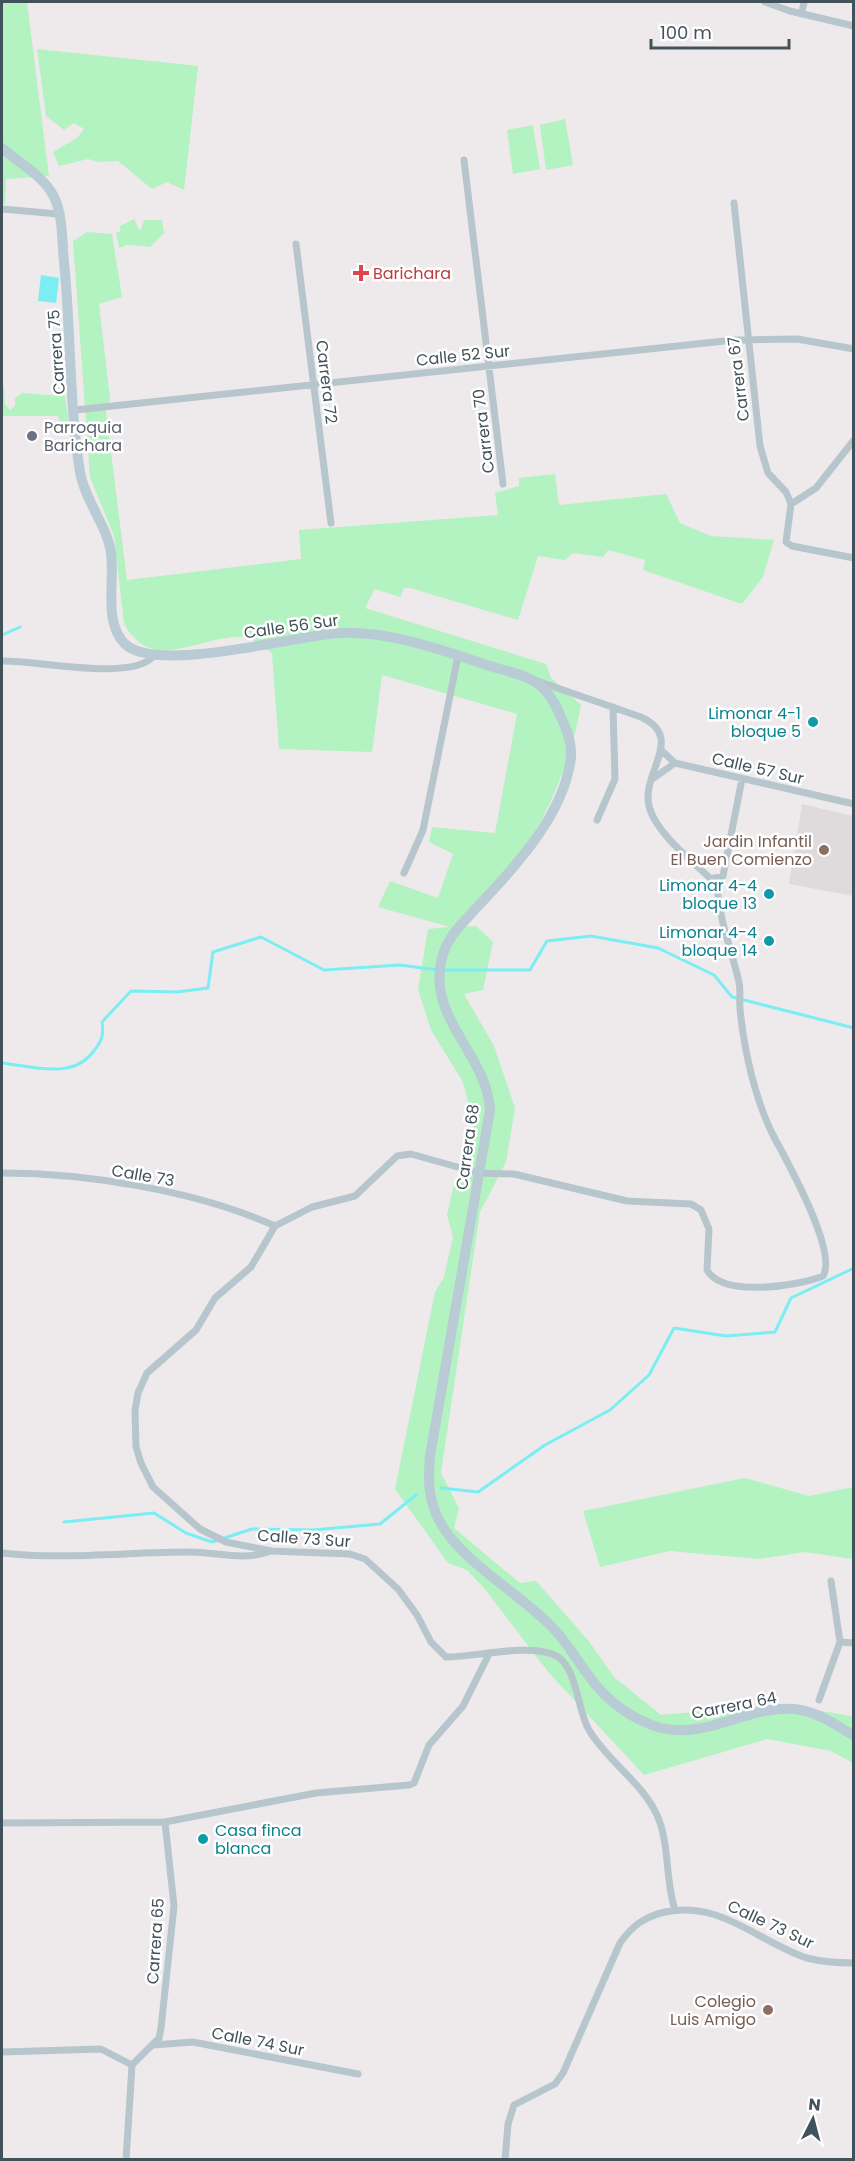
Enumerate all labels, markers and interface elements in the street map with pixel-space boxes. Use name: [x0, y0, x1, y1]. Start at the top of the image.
scale bar: [651, 12, 789, 50]
text: 100 m: [660, 20, 712, 45]
place label: Barichara: [373, 262, 451, 285]
marker: Barichara: [354, 266, 368, 280]
street label: Carrera 75: [42, 309, 71, 395]
street label: Carrera 67: [722, 335, 755, 423]
street label: Carrera 72: [310, 339, 343, 425]
street label: Calle 52 Sur: [415, 339, 511, 372]
street label: Carrera 70: [467, 387, 500, 474]
place label: Parroquia Barichara: [44, 416, 122, 457]
marker: Parroquia Barichara: [25, 429, 39, 443]
street label: Calle 56 Sur: [242, 608, 340, 645]
place label: Limonar 4-1 bloque 5: [708, 702, 801, 743]
marker: Limonar 4-1 bloque 5: [806, 715, 820, 729]
street label: Calle 57 Sur: [710, 747, 806, 790]
place label: Jardin Infantil El Buen Comienzo: [670, 830, 812, 871]
marker: Jardin Infantil El Buen Comienzo: [817, 843, 831, 857]
place label: Limonar 4-4 bloque 13: [659, 874, 757, 915]
marker: Limonar 4-4 bloque 13: [762, 887, 776, 901]
place label: Limonar 4-4 bloque 14: [659, 921, 757, 962]
marker: Limonar 4-4 bloque 14: [762, 934, 776, 948]
street label: Carrera 68: [450, 1103, 485, 1191]
street label: Calle 73: [110, 1159, 176, 1192]
street label: Calle 73 Sur: [257, 1524, 351, 1553]
street label: Carrera 64: [690, 1686, 779, 1725]
place label: Casa finca blanca: [215, 1819, 302, 1860]
marker: Casa finca blanca: [196, 1832, 210, 1846]
street label: Calle 73 Sur: [724, 1894, 818, 1955]
street label: Carrera 65: [141, 1897, 170, 1985]
place label: Colegio Luis Amigo: [670, 1990, 756, 2031]
marker: Colegio Luis Amigo: [761, 2003, 775, 2017]
street label: Calle 74 Sur: [210, 2021, 306, 2062]
north arrow: [783, 2089, 843, 2149]
text: N: [807, 2093, 822, 2117]

